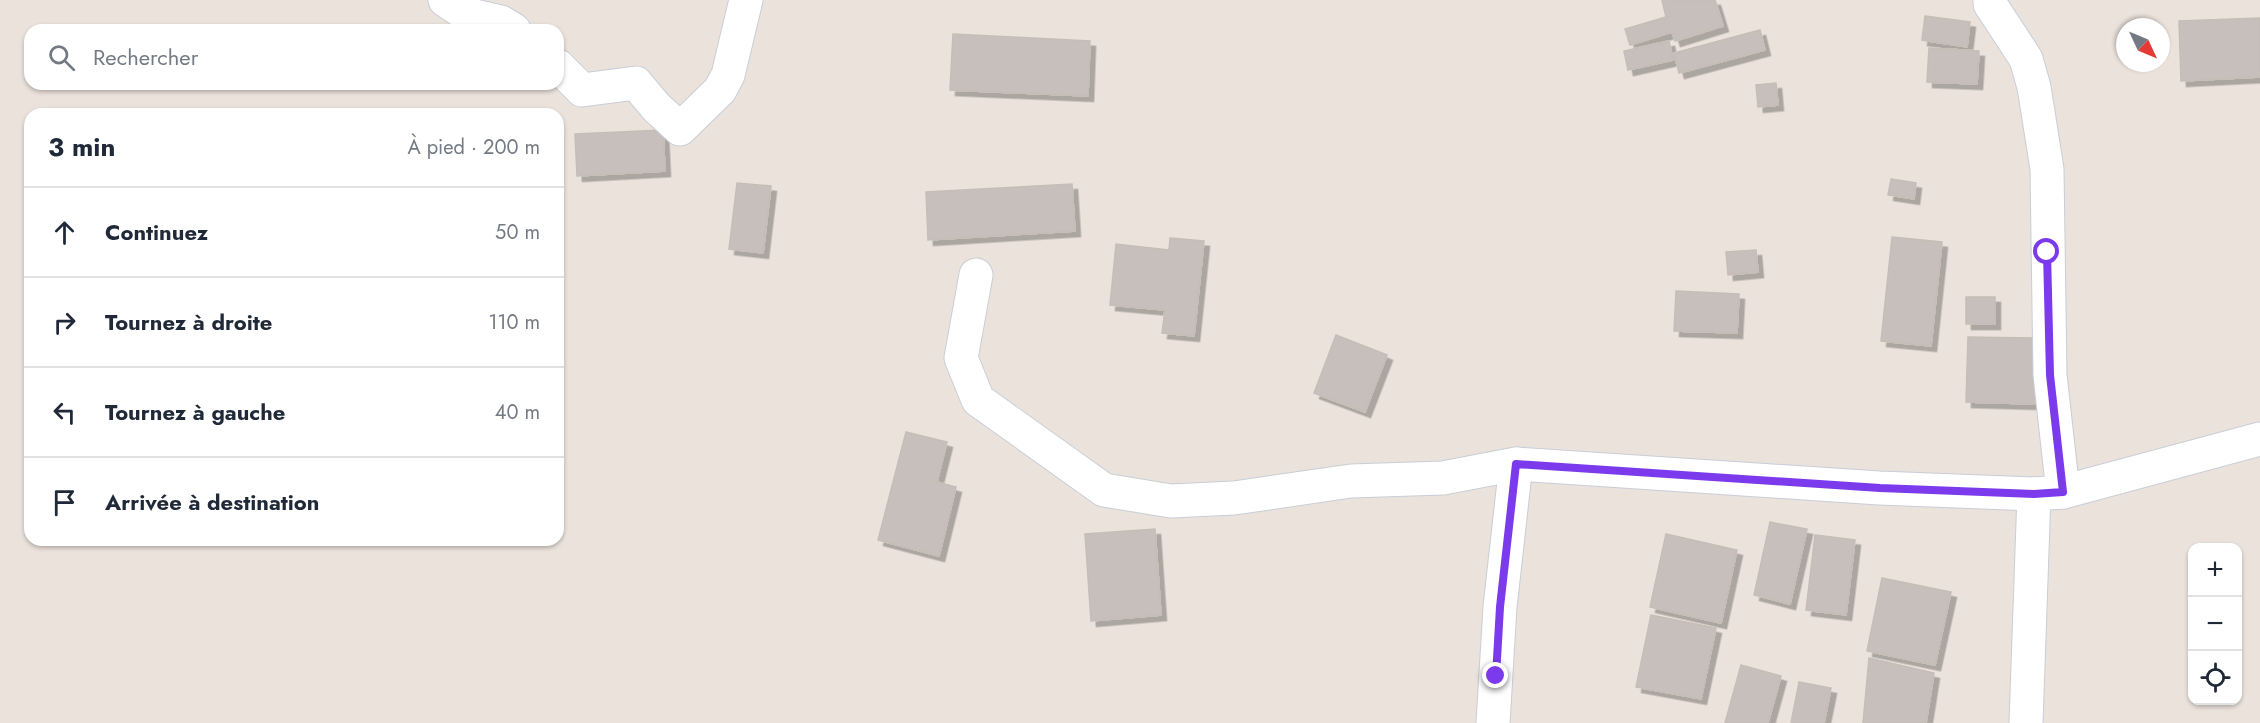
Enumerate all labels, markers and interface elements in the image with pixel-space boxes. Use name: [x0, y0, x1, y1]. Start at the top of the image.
north arrow: [2116, 18, 2170, 72]
search box: [24, 24, 564, 90]
icon: search: [45, 41, 78, 74]
text: Rechercher: [93, 41, 198, 73]
text: 3 min: [48, 128, 115, 166]
text: À pied · 200 m: [408, 133, 540, 162]
icon: ahead: [48, 216, 81, 249]
text: Continuez: [105, 216, 208, 248]
text: 50 m: [495, 218, 540, 247]
route start: [2033, 238, 2059, 264]
icon: right: [48, 306, 81, 339]
text: Tournez à droite: [105, 306, 272, 338]
text: 110 m: [488, 308, 540, 337]
icon: left: [48, 396, 81, 429]
text: Tournez à gauche: [105, 396, 285, 428]
text: 40 m: [495, 398, 540, 427]
icon: arrive: [48, 486, 81, 519]
text: Arrivée à destination: [105, 486, 319, 518]
map controls: [2188, 543, 2242, 705]
button: +: [2188, 543, 2242, 597]
button: −: [2188, 597, 2242, 651]
button: locate: [2188, 651, 2242, 705]
route end: [1482, 662, 1508, 688]

